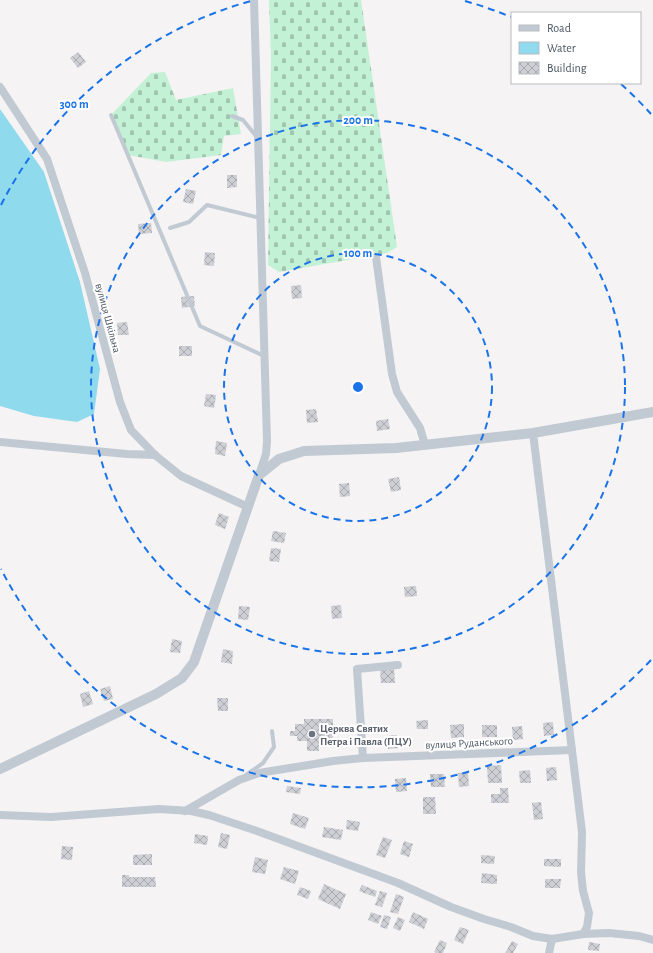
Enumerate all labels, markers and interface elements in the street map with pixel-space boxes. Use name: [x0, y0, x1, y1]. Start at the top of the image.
legend: [511, 12, 641, 84]
text: Road: [547, 22, 571, 34]
text: Water: [547, 42, 576, 54]
text: Building: [547, 62, 587, 74]
text: 300 m: [59, 98, 89, 110]
text: 200 m: [343, 114, 373, 126]
text: 100 m: [344, 247, 372, 259]
street label: вулиця Шкільна: [93, 282, 123, 354]
centre of rings: [351, 380, 365, 394]
place label: Церква Святих Петра і Павла (ПЦУ): [320, 723, 412, 747]
marker: Церква Святих Петра і Павла (ПЦУ): [307, 729, 317, 739]
street label: вулиця Руданського: [425, 735, 513, 751]

